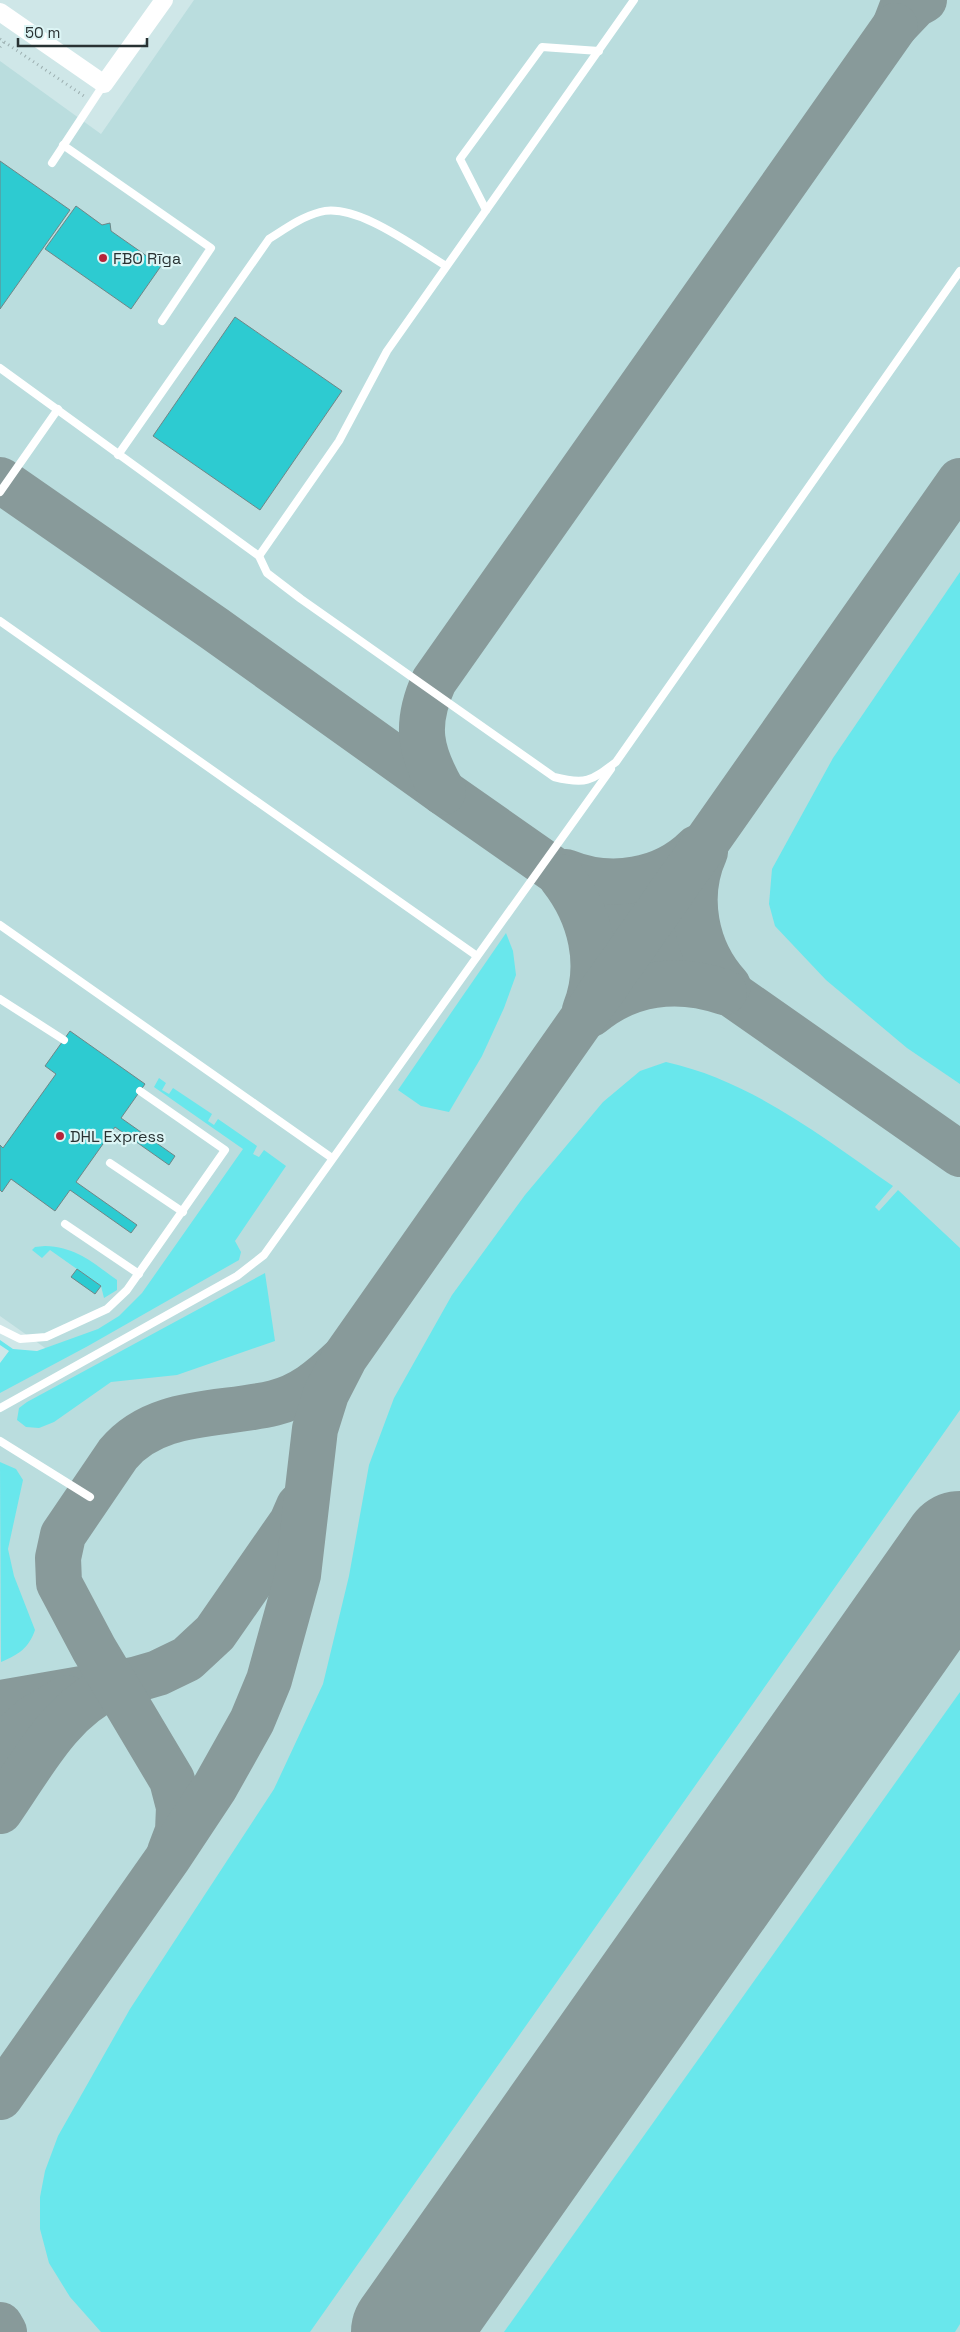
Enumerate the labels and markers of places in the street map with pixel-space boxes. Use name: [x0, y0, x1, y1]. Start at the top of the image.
place label: FBO Rīga: [113, 248, 181, 269]
marker: FBO Rīga: [97, 252, 109, 264]
place label: DHL Express: [70, 1126, 164, 1147]
marker: DHL Express: [54, 1130, 66, 1142]

